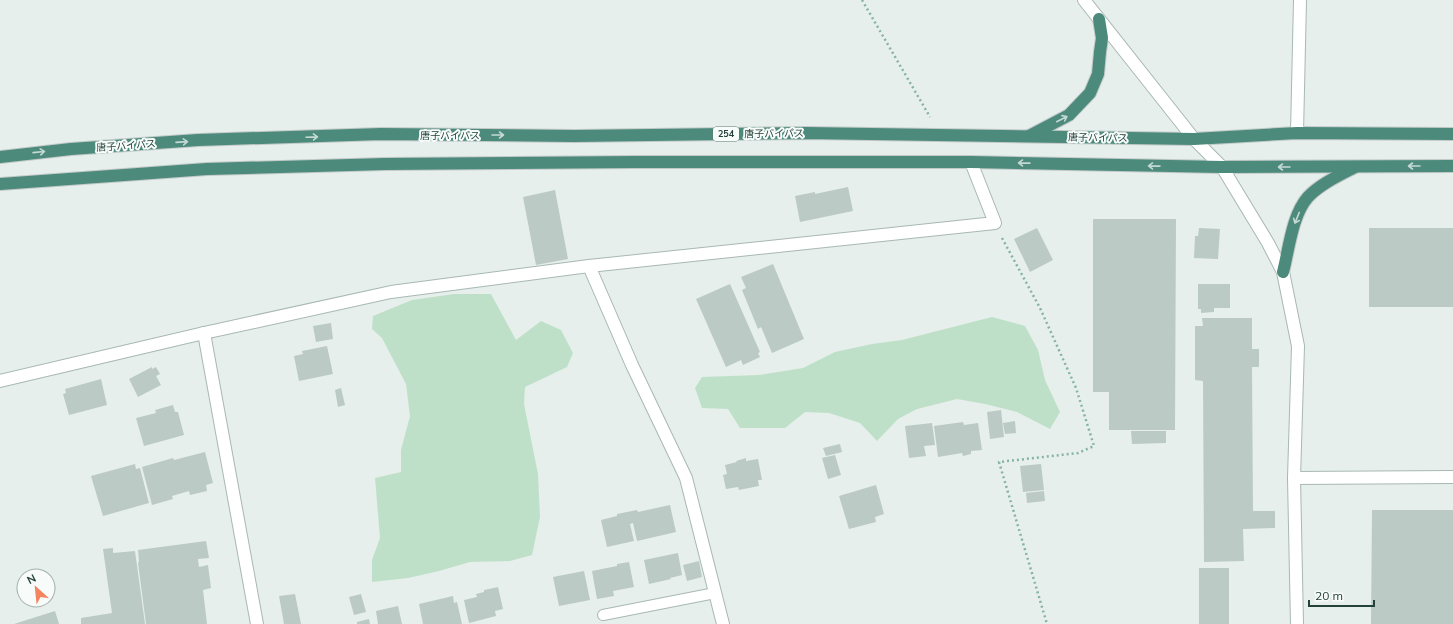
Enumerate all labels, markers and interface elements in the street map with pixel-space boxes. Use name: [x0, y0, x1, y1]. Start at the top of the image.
one-way arrow: [1056, 114, 1068, 122]
street label: 唐子バイパス: [744, 126, 804, 141]
road number: 254: [713, 127, 739, 141]
street label: 唐子バイパス: [420, 129, 480, 142]
street label: 唐子バイパス: [1068, 130, 1128, 145]
one-way arrow: [491, 131, 504, 139]
one-way arrow: [305, 133, 318, 140]
street label: 唐子バイパス: [96, 137, 156, 154]
one-way arrow: [175, 138, 188, 145]
one-way arrow: [32, 149, 45, 156]
one-way arrow: [1018, 160, 1031, 167]
one-way arrow: [1148, 162, 1161, 170]
one-way arrow: [1408, 162, 1421, 170]
one-way arrow: [1278, 163, 1291, 171]
one-way arrow: [1292, 212, 1300, 224]
north arrow: [16, 568, 56, 608]
text: N: [25, 571, 38, 587]
scale bar: [1309, 582, 1374, 608]
text: 20 m: [1315, 588, 1343, 603]

